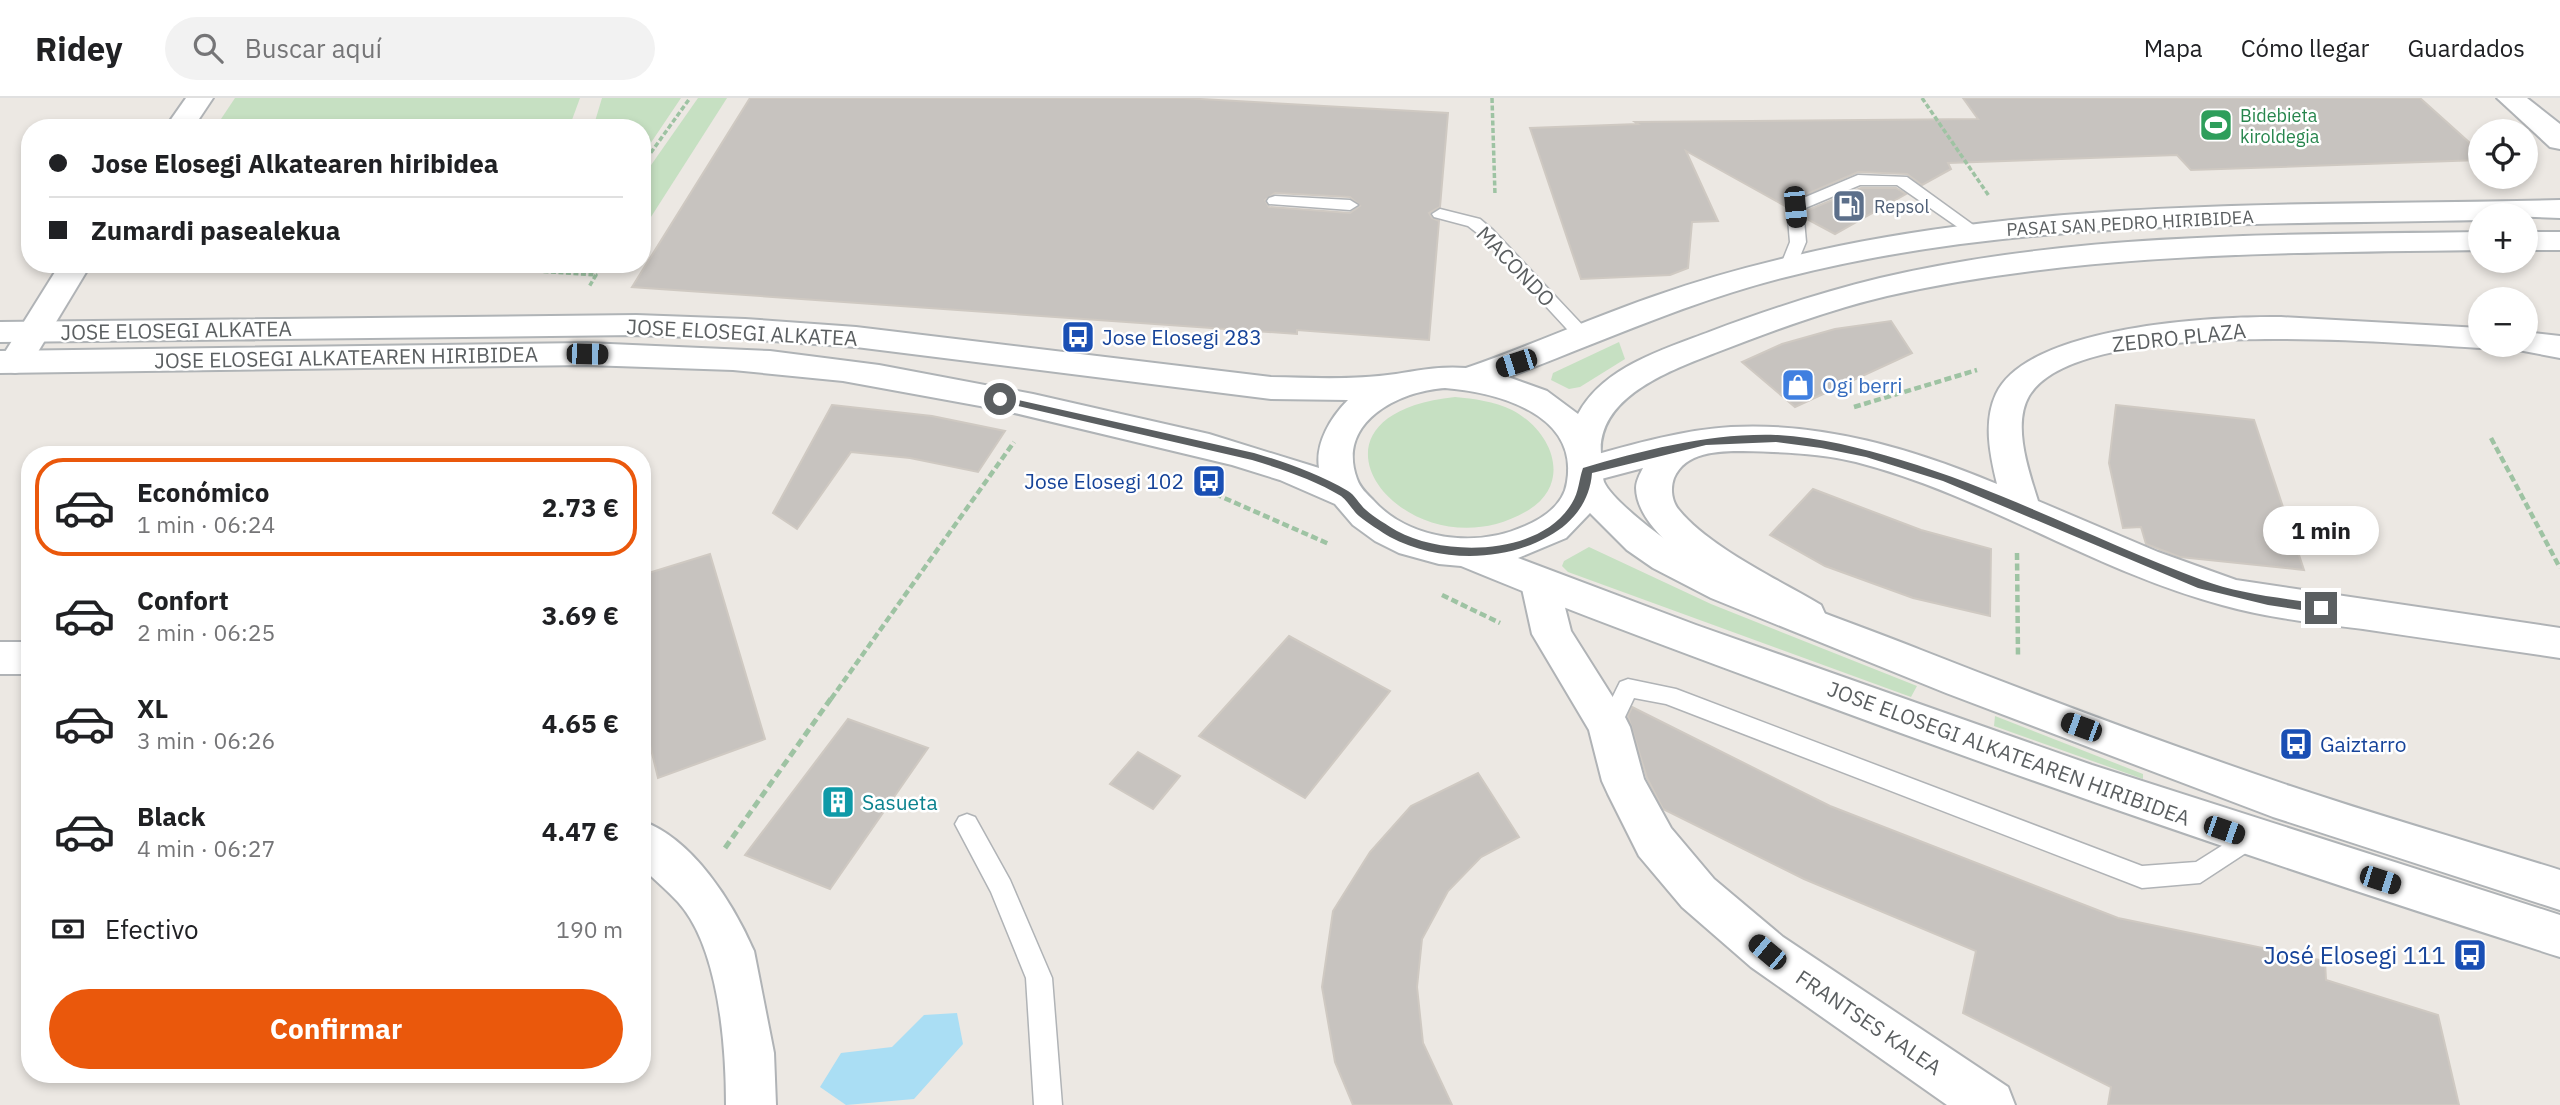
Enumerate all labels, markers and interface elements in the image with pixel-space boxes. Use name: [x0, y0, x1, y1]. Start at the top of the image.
search box: [165, 17, 655, 80]
text: Ridey: [35, 27, 123, 70]
icon: search: [189, 29, 227, 67]
text: Buscar aquí: [245, 31, 382, 65]
text: Mapa: [2144, 32, 2203, 64]
text: Cómo llegar: [2241, 32, 2369, 64]
text: Guardados: [2407, 32, 2525, 64]
place label: Bidebieta kiroldegia: [2240, 104, 2320, 148]
sports icon: Bidebieta kiroldegia: [2197, 106, 2235, 144]
map controls: [2468, 119, 2538, 357]
button: locate: [2468, 119, 2538, 189]
text: Jose Elosegi Alkatearen hiribidea: [91, 146, 499, 180]
car: [1783, 185, 1808, 229]
fuel station icon: Repsol: [1830, 187, 1868, 225]
place label: Repsol: [1874, 195, 1929, 218]
button: +: [2468, 203, 2538, 273]
street label: PASAI SAN PEDRO HIRIBIDEA: [2006, 205, 2255, 241]
text: Zumardi pasealekua: [91, 213, 341, 247]
street label: MACONDO: [1471, 220, 1561, 312]
button: −: [2468, 287, 2538, 357]
street label: JOSE ELOSEGI ALKATEA: [626, 312, 858, 352]
street label: JOSE ELOSEGI ALKATEA: [60, 314, 292, 346]
street label: ZEDRO PLAZA: [2111, 316, 2247, 358]
bus stop icon: Jose Elosegi 283: [1059, 318, 1097, 356]
place label: Jose Elosegi 283: [1102, 323, 1262, 351]
street label: JOSE ELOSEGI ALKATEAREN HIRIBIDEA: [154, 340, 538, 374]
car: [566, 343, 609, 365]
car: [1493, 347, 1540, 379]
shop icon: Ogi berri: [1779, 366, 1817, 404]
place label: Ogi berri: [1822, 371, 1903, 399]
route start: [984, 383, 1016, 415]
bus stop icon: Jose Elosegi 102: [1190, 462, 1228, 500]
place label: Jose Elosegi 102: [1024, 467, 1184, 495]
text: Económico: [137, 475, 269, 509]
icon: car: [53, 476, 116, 539]
text: 2.73 €: [542, 490, 619, 524]
callout: 1 min: [2263, 506, 2379, 556]
text: 1 min · 06:24: [137, 509, 275, 539]
text: 1 min: [2291, 515, 2351, 545]
text: Confort: [137, 583, 229, 617]
icon: car: [53, 584, 116, 647]
route end: [2305, 592, 2337, 624]
text: 3.69 €: [542, 598, 619, 632]
text: 2 min · 06:25: [137, 617, 275, 647]
street label: JOSE ELOSEGI ALKATEAREN HIRIBIDEA: [1824, 674, 2194, 832]
text: XL: [137, 691, 168, 725]
icon: car: [53, 692, 116, 755]
text: 4.65 €: [542, 706, 619, 740]
car: [2058, 710, 2105, 744]
text: 3 min · 06:26: [137, 725, 275, 755]
bus stop icon: Gaiztarro: [2277, 725, 2315, 763]
place label: Gaiztarro: [2320, 730, 2406, 758]
building icon: Sasueta: [819, 783, 857, 821]
place label: Sasueta: [862, 788, 938, 816]
text: Black: [137, 799, 205, 833]
icon: car: [53, 800, 116, 863]
car: [2201, 813, 2248, 847]
text: 4.47 €: [542, 814, 619, 848]
text: 4 min · 06:27: [137, 833, 275, 863]
car: [2357, 864, 2404, 896]
icon: cash: [49, 910, 87, 948]
text: Efectivo: [105, 912, 199, 946]
text: 190 m: [556, 914, 623, 944]
car: [1745, 930, 1790, 974]
bus stop icon: José Elosegi 111: [2451, 936, 2489, 974]
place label: José Elosegi 111: [2263, 939, 2446, 971]
street label: FRANTSES KALEA: [1791, 963, 1947, 1081]
button: Confirmar: [49, 989, 623, 1069]

